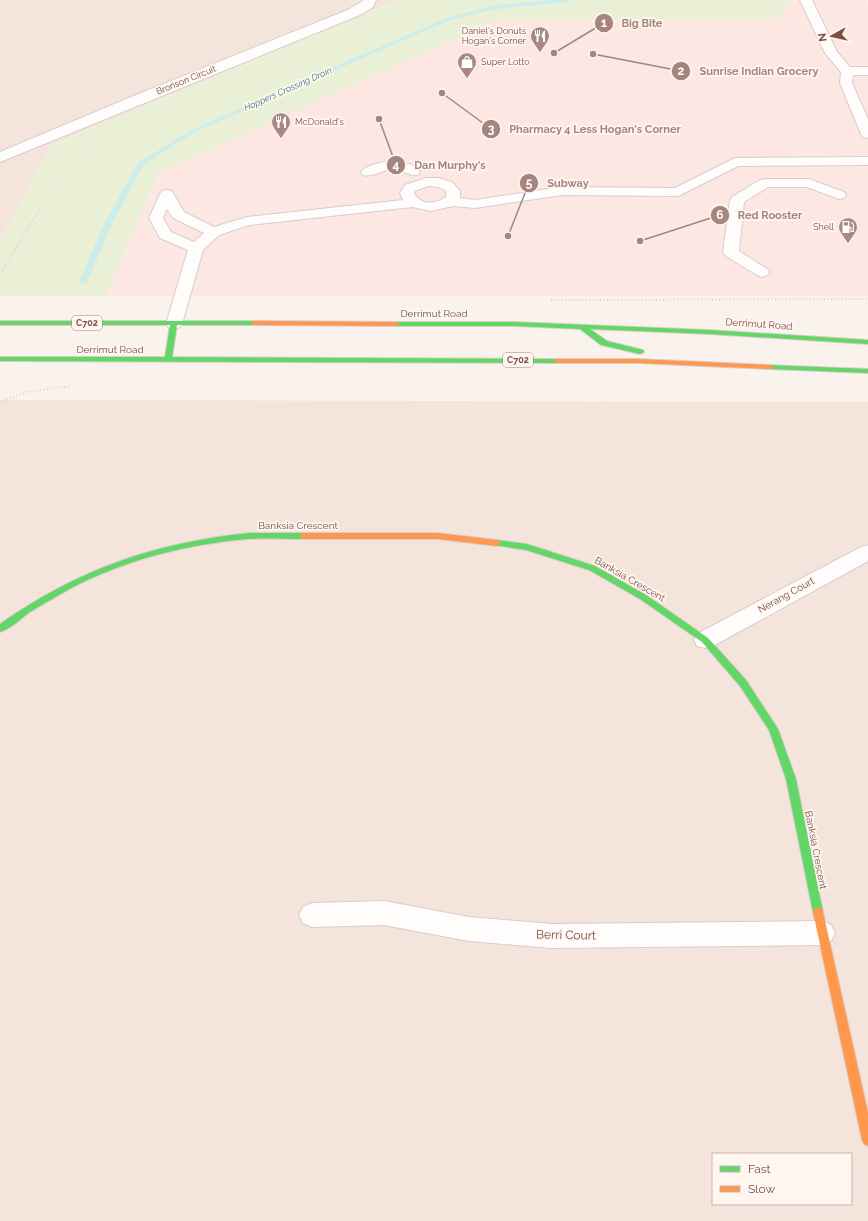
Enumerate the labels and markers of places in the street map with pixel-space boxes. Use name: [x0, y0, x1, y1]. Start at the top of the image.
callout: Big Bite: [594, 11, 671, 34]
restaurant icon: Daniel's Donuts Hogan's Corner: [529, 25, 551, 53]
place label: Daniel's Donuts Hogan's Corner: [462, 26, 527, 46]
shop icon: Super Lotto: [456, 51, 478, 79]
place label: Super Lotto: [481, 57, 530, 67]
callout: Sunrise Indian Grocery: [671, 59, 826, 82]
restaurant icon: McDonald's: [270, 111, 292, 139]
place label: McDonald's: [295, 117, 344, 127]
callout: Pharmacy 4 Less Hogan's Corner: [481, 118, 689, 141]
callout: Dan Murphy's: [386, 154, 493, 177]
callout: Subway: [519, 171, 596, 194]
callout: Red Rooster: [710, 204, 810, 227]
fuel station icon: Shell: [837, 216, 859, 244]
place label: Shell: [813, 222, 835, 232]

